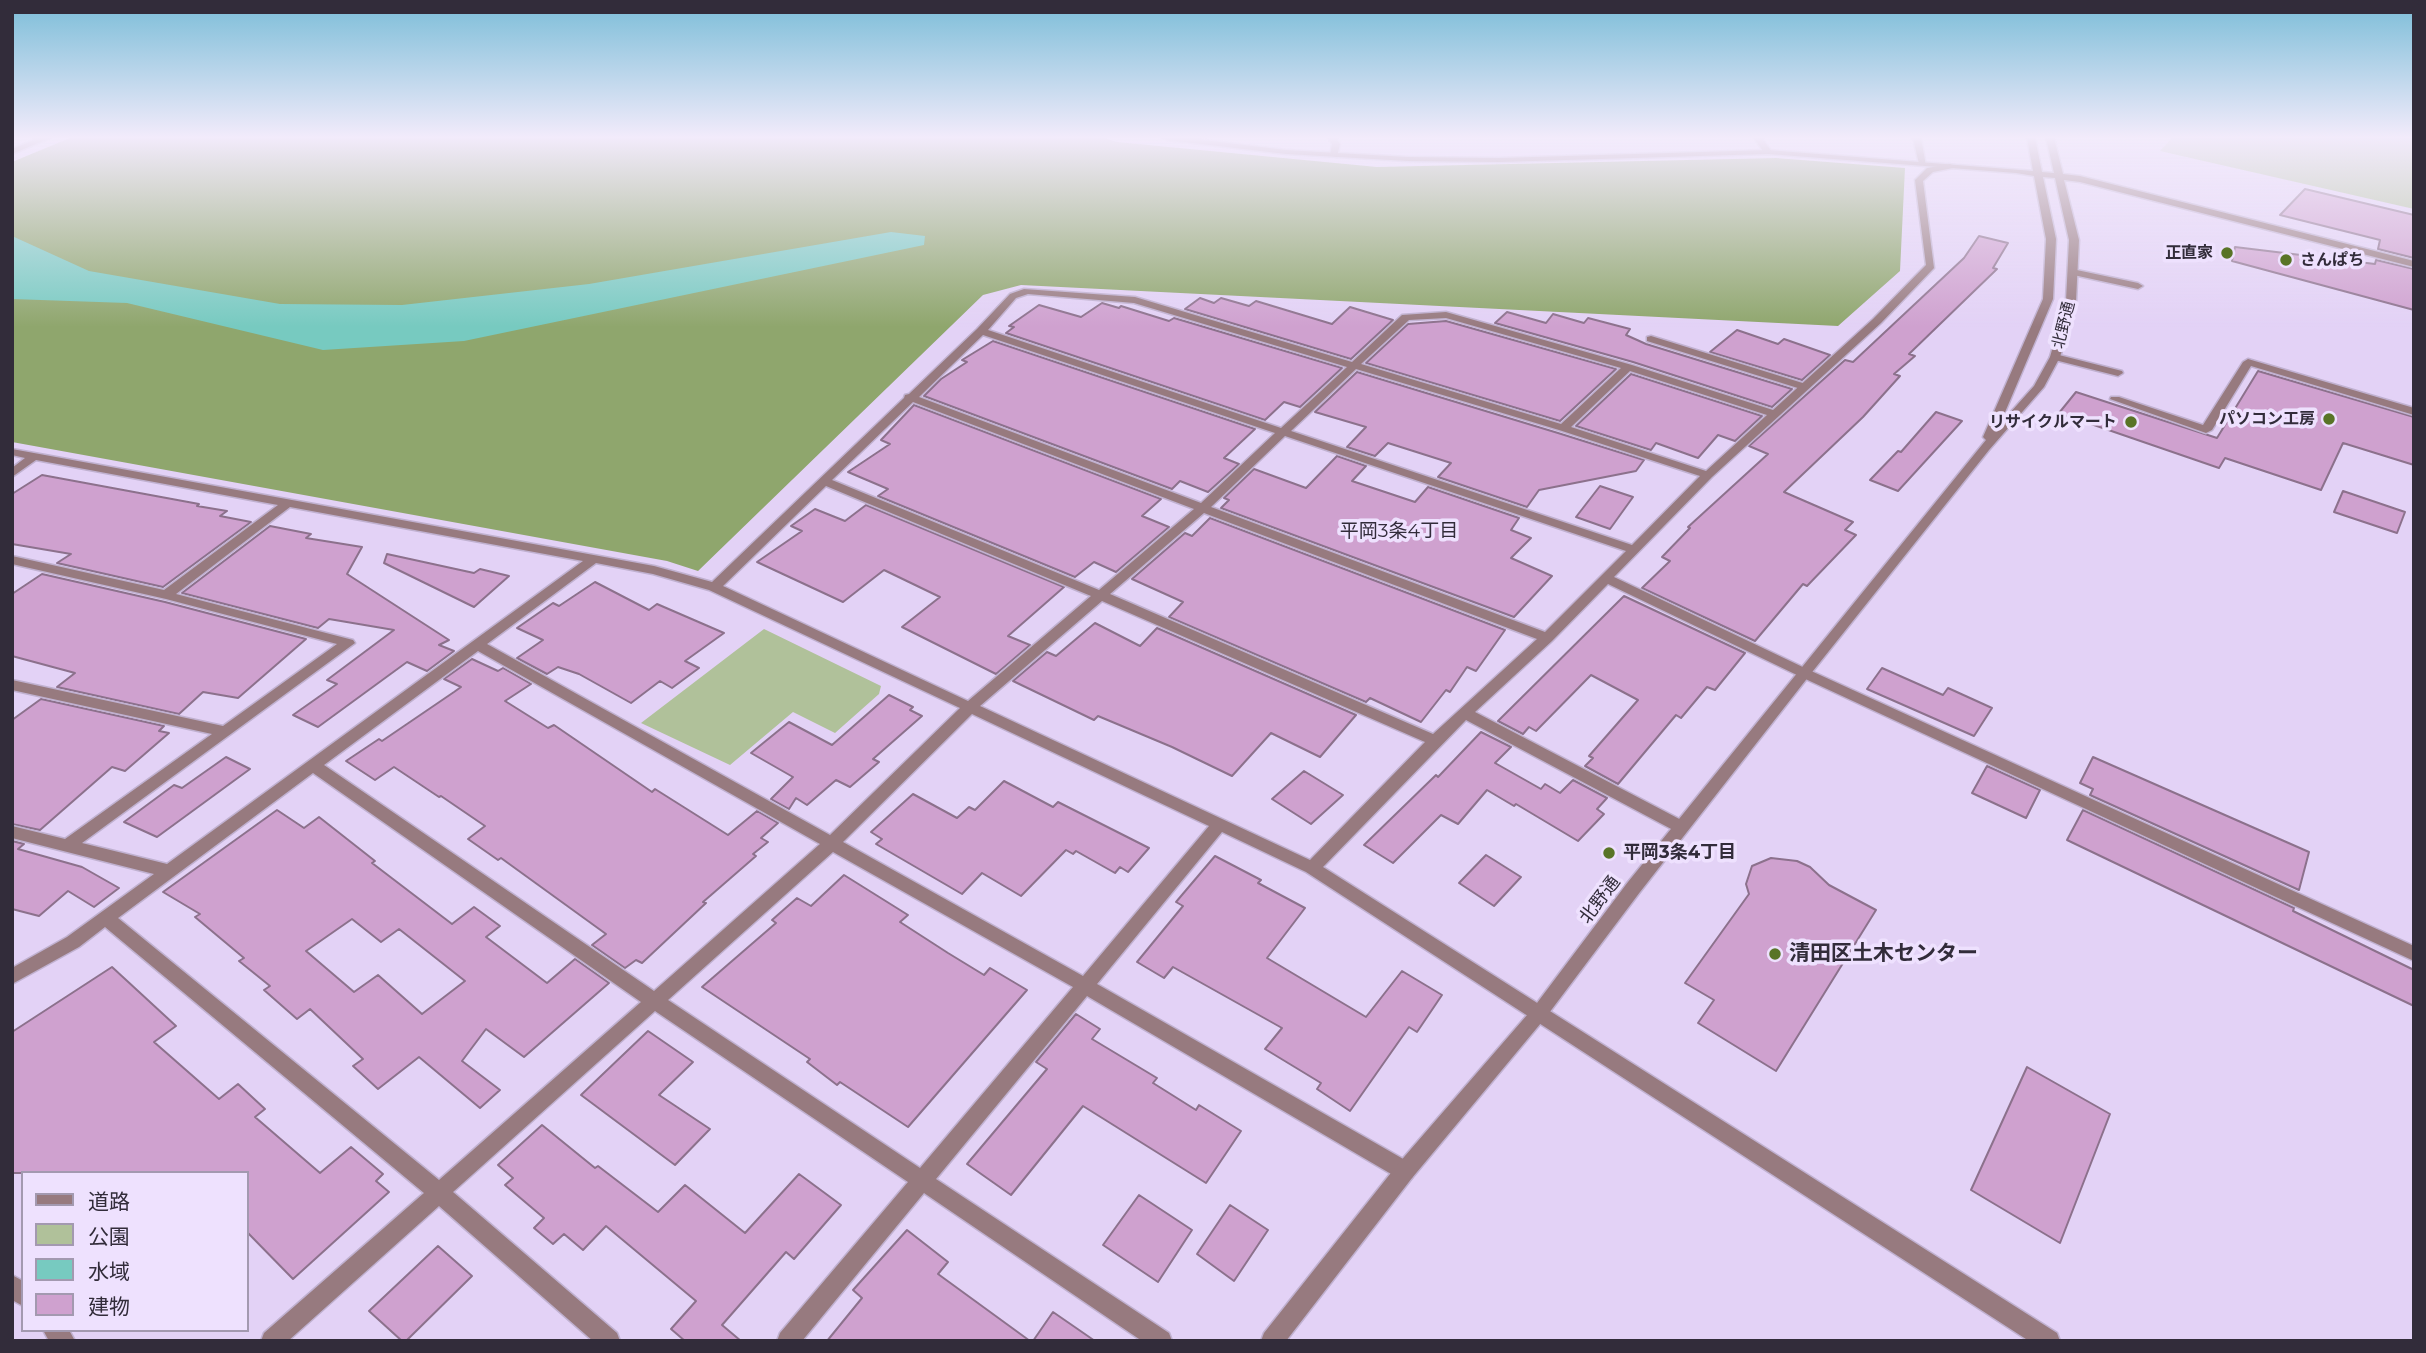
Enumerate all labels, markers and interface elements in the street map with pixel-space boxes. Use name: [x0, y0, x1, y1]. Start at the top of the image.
place label: 正直家: [2165, 243, 2213, 263]
marker: 正直家: [2219, 245, 2235, 261]
place label: さんぱち: [2300, 250, 2364, 270]
marker: さんぱち: [2278, 252, 2294, 268]
street label: 北野通: [2049, 299, 2079, 351]
place label: パソコン工房: [2219, 409, 2315, 429]
marker: パソコン工房: [2321, 411, 2337, 427]
place label: リサイクルマート: [1989, 412, 2117, 432]
marker: リサイクルマート: [2123, 414, 2139, 430]
district label: 平岡3条4丁目: [1340, 520, 1458, 542]
place label: 平岡3条4丁目: [1623, 842, 1736, 864]
marker: 平岡3条4丁目: [1601, 845, 1617, 861]
street label: 北野通: [1575, 872, 1625, 928]
place label: 清田区土木センター: [1789, 941, 1978, 967]
marker: 清田区土木センター: [1767, 946, 1783, 962]
legend: [21, 1171, 248, 1332]
text: 道路: [88, 1189, 130, 1214]
text: 公園: [88, 1224, 130, 1249]
text: 水域: [88, 1259, 130, 1284]
text: 建物: [88, 1294, 130, 1319]

